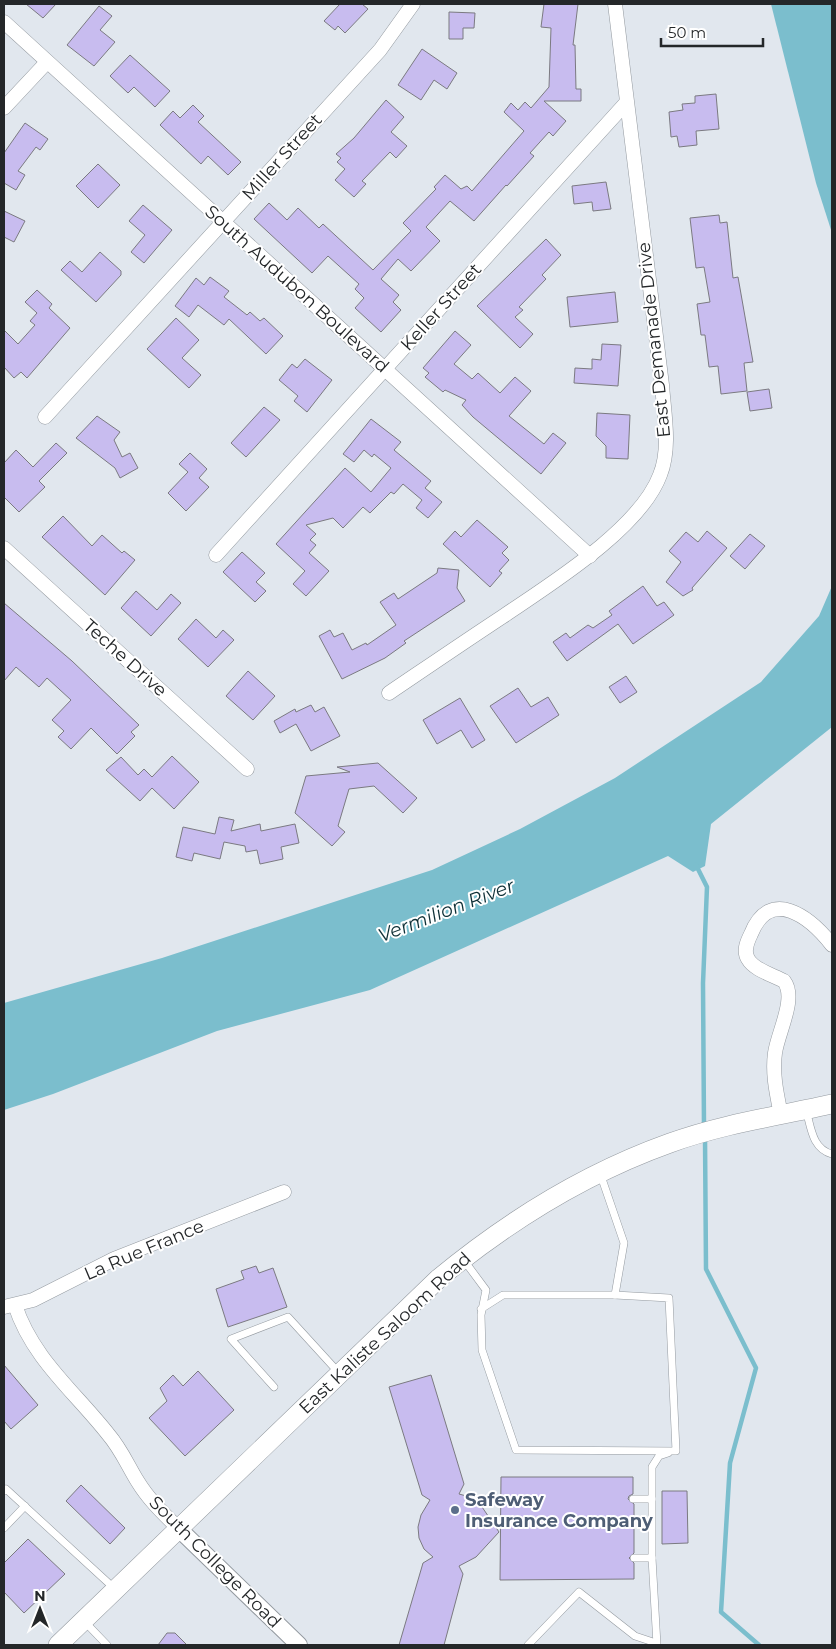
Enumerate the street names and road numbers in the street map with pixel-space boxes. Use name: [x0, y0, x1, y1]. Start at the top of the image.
street label: Miller Street: [237, 109, 327, 205]
street label: South Audubon Boulevard: [201, 201, 393, 377]
street label: East Demanade Drive: [633, 241, 675, 439]
street label: Keller Street: [396, 259, 486, 355]
street label: Teche Drive: [79, 615, 172, 701]
street label: La Rue France: [81, 1215, 207, 1285]
street label: East Kaliste Saloom Road: [294, 1247, 476, 1419]
street label: South College Road: [144, 1491, 286, 1633]

